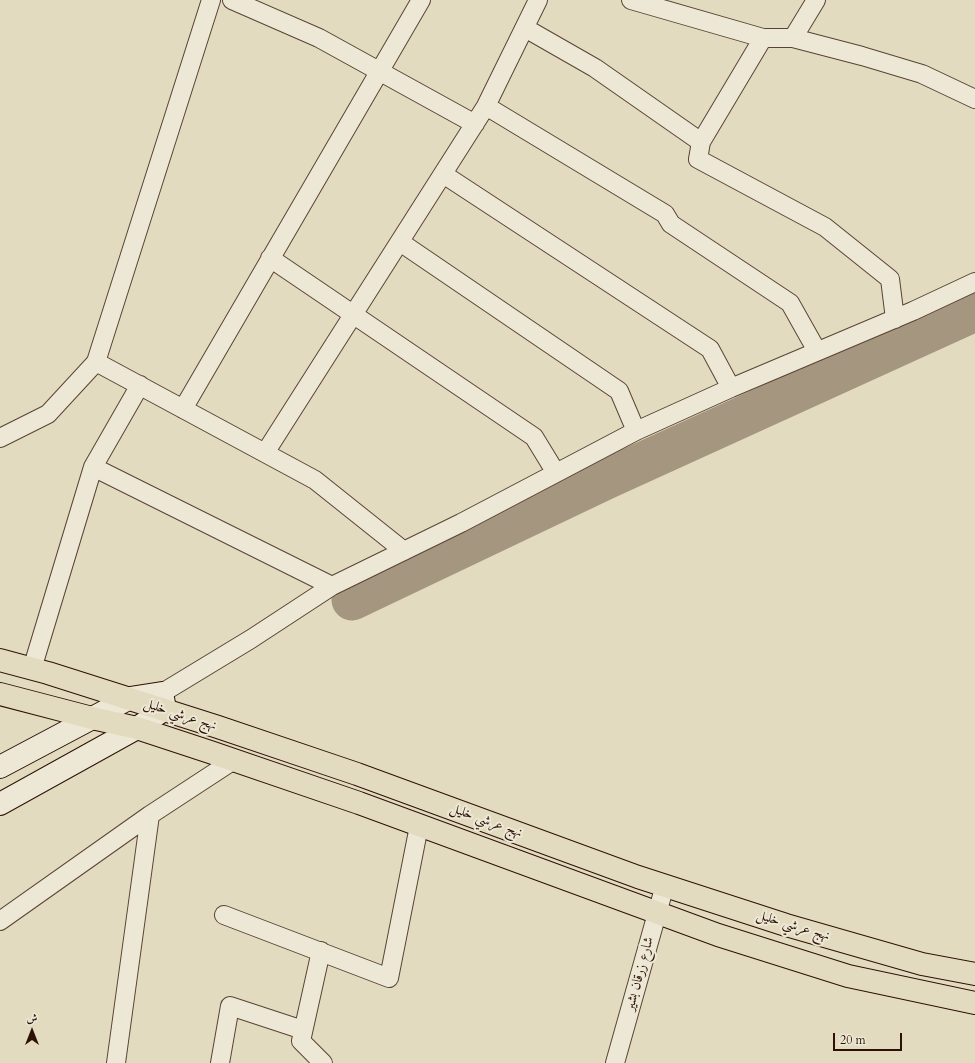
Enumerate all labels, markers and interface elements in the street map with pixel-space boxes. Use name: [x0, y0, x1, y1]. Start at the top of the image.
street label: نهج عرشي خليل: [141, 695, 219, 735]
street label: نهج عرشي خليل: [447, 800, 525, 842]
street label: نهج عرشي خليل: [754, 907, 832, 945]
street label: شارع زرقان بشير: [622, 935, 658, 1013]
north arrow: [12, 1011, 52, 1051]
text: ش: [27, 1011, 37, 1026]
scale bar: [835, 1025, 904, 1051]
text: 20 m: [840, 1032, 866, 1048]

